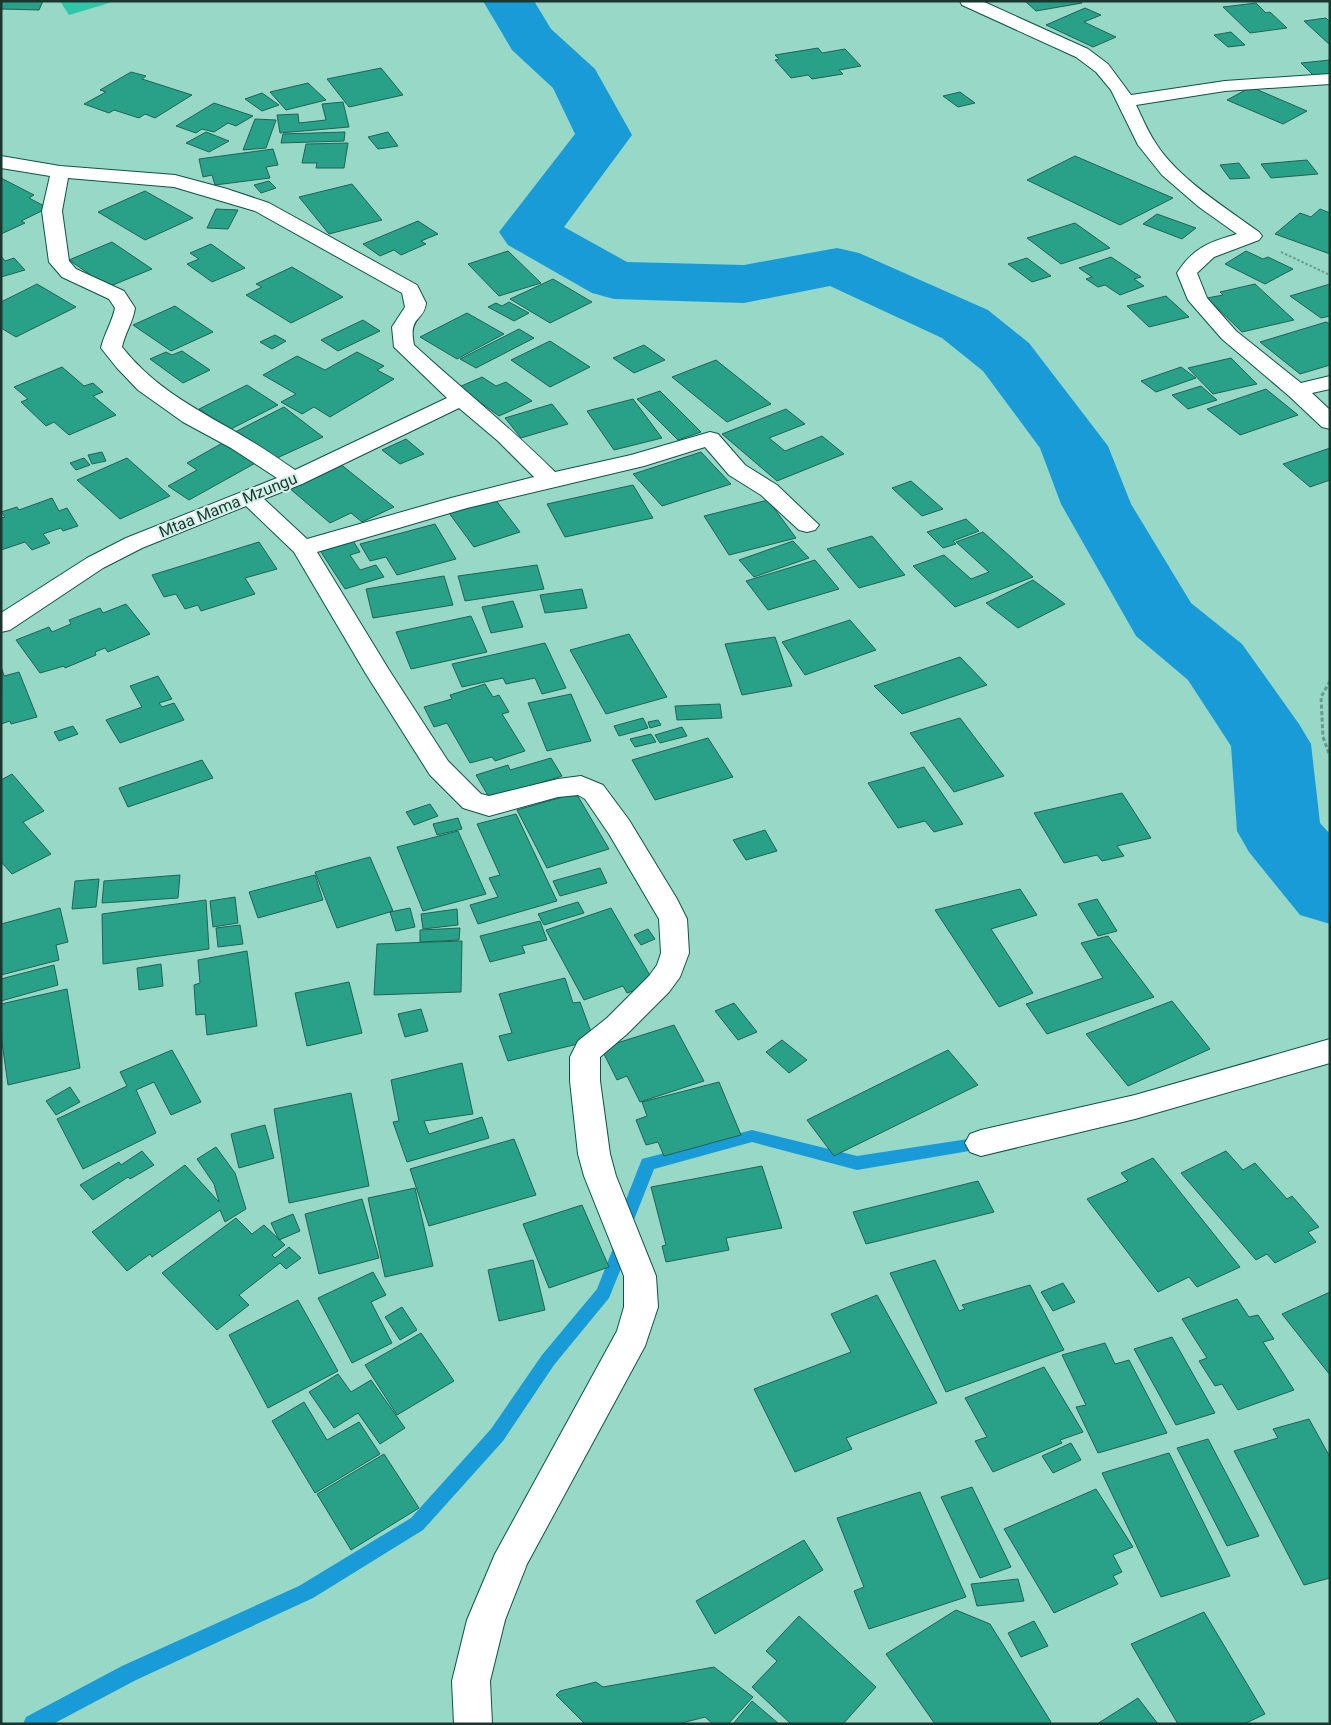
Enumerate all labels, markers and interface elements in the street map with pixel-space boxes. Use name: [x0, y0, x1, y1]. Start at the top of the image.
street label: Mtaa Mama Mzungu: [156, 469, 300, 541]

